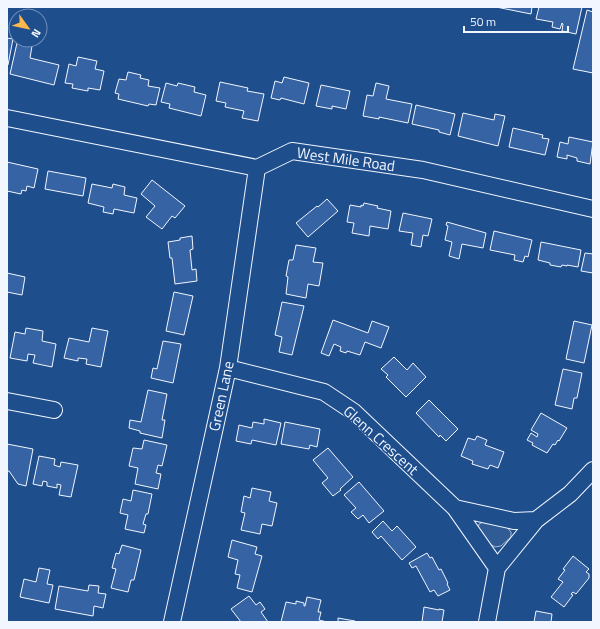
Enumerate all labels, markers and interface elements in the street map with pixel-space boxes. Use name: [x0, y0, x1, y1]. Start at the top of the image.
north arrow: [8, 8, 48, 48]
scale bar: [464, 8, 568, 34]
text: 50 m: [470, 12, 496, 31]
text: N: [28, 26, 45, 41]
street label: West Mile Road: [295, 141, 397, 177]
street label: Green Lane: [202, 359, 240, 433]
street label: Glenn Crescent: [338, 400, 424, 481]

